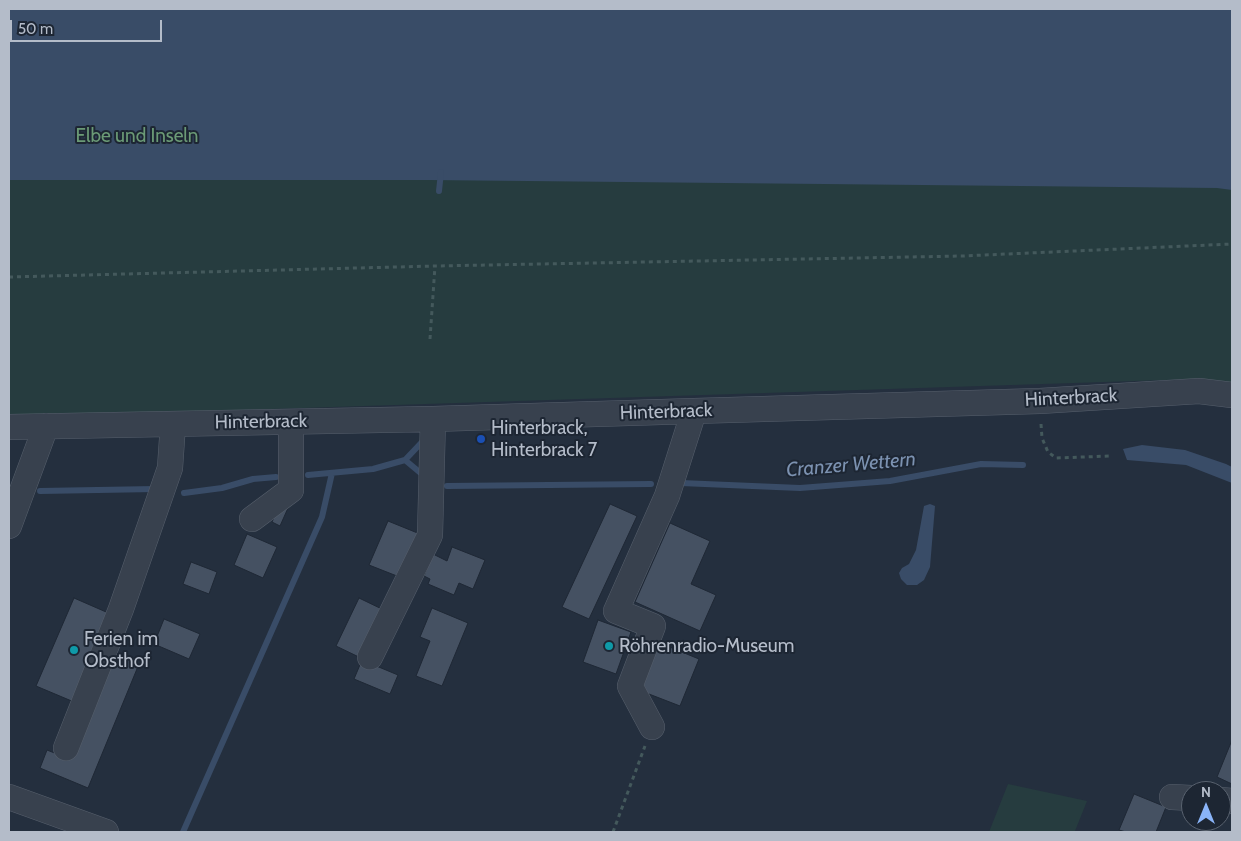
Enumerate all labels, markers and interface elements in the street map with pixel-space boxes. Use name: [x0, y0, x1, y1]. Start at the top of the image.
scale bar: [12, 10, 165, 42]
text: 50 m: [18, 20, 53, 38]
park label: Elbe und Inseln: [76, 125, 198, 147]
street label: Hinterbrack: [1024, 384, 1118, 412]
street label: Hinterbrack: [619, 399, 713, 425]
street label: Hinterbrack: [215, 410, 307, 434]
place label: Hinterbrack, Hinterbrack 7: [491, 417, 597, 461]
marker: Hinterbrack, Hinterbrack 7: [475, 433, 487, 445]
water label: Cranzer Wettern: [785, 447, 917, 483]
place label: Ferien im Obsthof: [84, 628, 158, 672]
place label: Röhrenradio-Museum: [619, 635, 794, 657]
marker: Röhrenradio-Museum: [603, 640, 615, 652]
marker: Ferien im Obsthof: [68, 644, 80, 656]
north arrow: [1181, 781, 1231, 831]
text: N: [1201, 783, 1211, 801]

